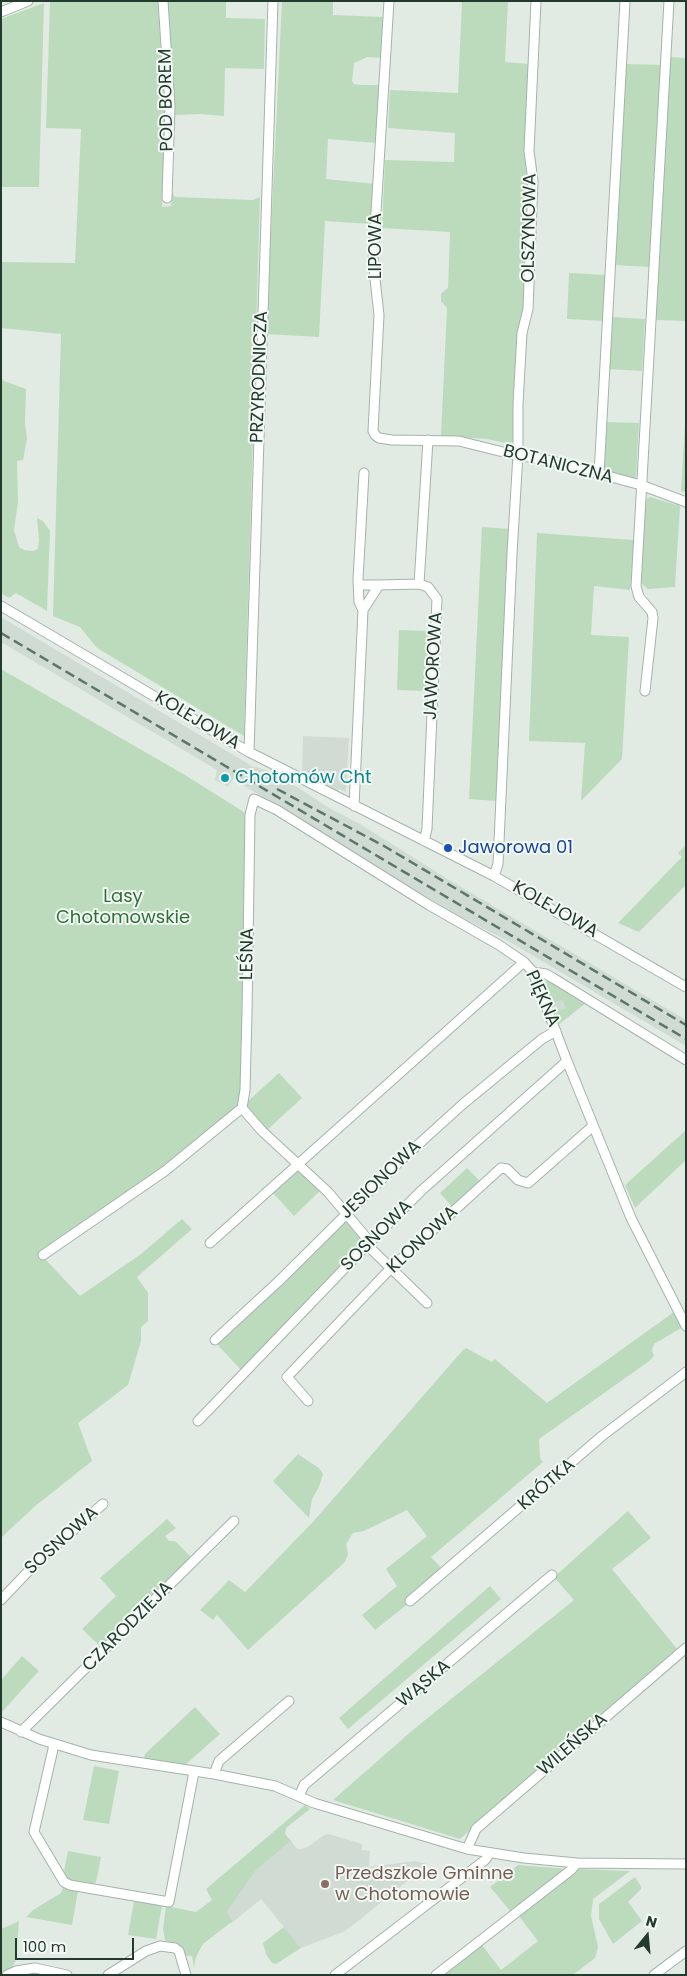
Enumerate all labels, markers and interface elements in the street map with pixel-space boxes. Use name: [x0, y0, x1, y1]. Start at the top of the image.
street label: POD BOREM: [155, 48, 179, 152]
street label: OLSZYNOWA: [518, 173, 542, 283]
street label: LIPOWA: [365, 213, 387, 279]
street label: PRZYRODNICZA: [247, 311, 273, 443]
street label: BOTANICZNA: [501, 441, 615, 489]
street label: JAWOROWA: [420, 611, 448, 721]
street label: KOLEJOWA: [151, 687, 243, 755]
place label: Chotomów Cht: [235, 767, 372, 789]
marker: Chotomów Cht: [219, 772, 231, 784]
place label: Jaworowa 01: [458, 837, 573, 859]
marker: Jaworowa 01: [442, 842, 454, 854]
street label: KOLEJOWA: [508, 877, 602, 943]
park label: Lasy Chotomowskie: [56, 886, 190, 929]
street label: LEŚNA: [237, 928, 259, 980]
street label: PIĘKNA: [520, 967, 564, 1031]
street label: JESIONOWA: [336, 1136, 426, 1224]
street label: SOSNOWA: [337, 1196, 417, 1276]
street label: KLONOWA: [383, 1202, 463, 1278]
street label: KRÓTKA: [514, 1454, 580, 1516]
street label: SOSNOWA: [21, 1502, 103, 1580]
street label: CZARODZIEJA: [78, 1577, 178, 1677]
street label: WĄSKA: [393, 1655, 455, 1713]
street label: WILEŃSKA: [534, 1709, 612, 1781]
place label: Przedszkole Gminne w Chotomowie: [335, 1863, 514, 1906]
marker: Przedszkole Gminne w Chotomowie: [319, 1878, 331, 1890]
north arrow: [622, 1911, 672, 1961]
text: N: [643, 1911, 659, 1933]
scale bar: [18, 1928, 136, 1960]
text: 100 m: [23, 1936, 66, 1957]

